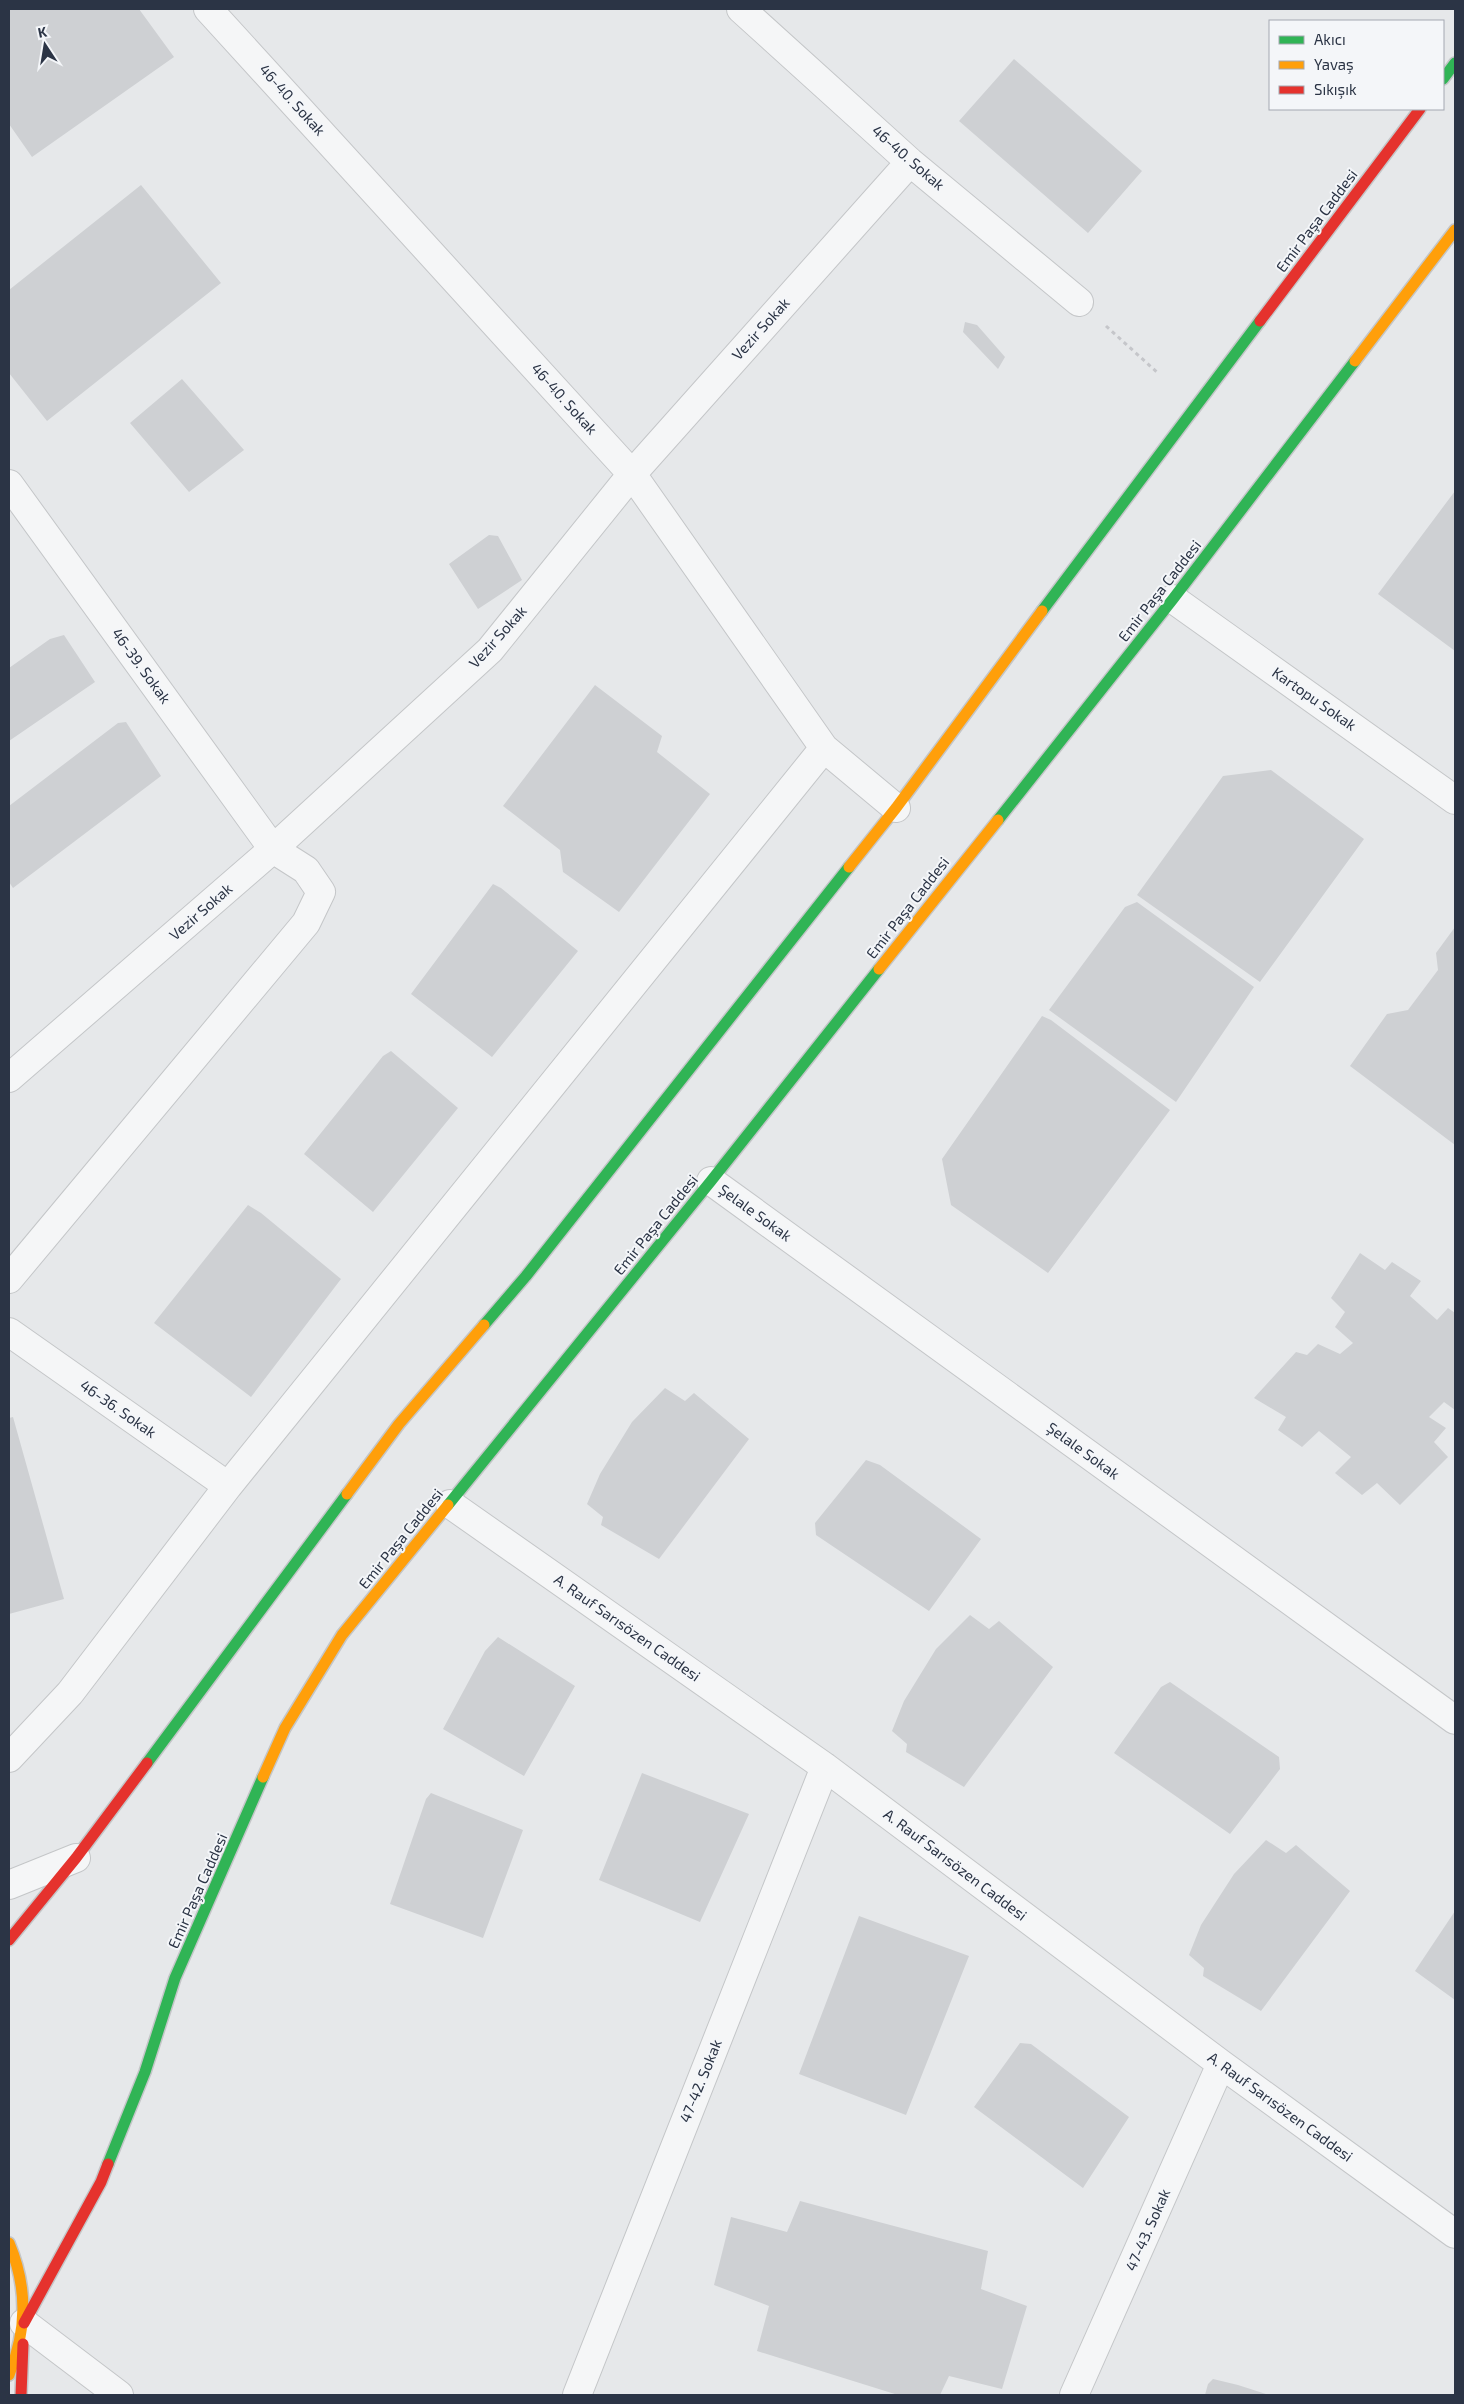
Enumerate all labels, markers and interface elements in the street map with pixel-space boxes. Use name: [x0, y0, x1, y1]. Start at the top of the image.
north arrow: [20, 20, 70, 70]
legend: [1269, 20, 1444, 110]
text: K: [36, 23, 48, 41]
text: Akıcı: [1314, 30, 1346, 48]
text: Yavaş: [1314, 55, 1354, 74]
street label: 46-40. Sokak: [256, 60, 330, 139]
text: Sıkışık: [1314, 80, 1357, 99]
street label: 46-40. Sokak: [869, 121, 949, 194]
street label: Emir Paşa Caddesi: [1272, 166, 1361, 276]
street label: Vezir Sokak: [728, 293, 793, 363]
street label: 46-40. Sokak: [528, 359, 602, 438]
street label: Emir Paşa Caddesi: [1114, 536, 1205, 645]
street label: Vezir Sokak: [465, 601, 530, 671]
street label: 46-39. Sokak: [108, 624, 175, 707]
street label: Kartopu Sokak: [1269, 663, 1360, 734]
street label: Emir Paşa Caddesi: [862, 853, 953, 962]
street label: Vezir Sokak: [165, 879, 236, 943]
street label: Emir Paşa Caddesi: [609, 1171, 702, 1279]
street label: Şelale Sokak: [715, 1180, 796, 1246]
street label: 46-36. Sokak: [77, 1375, 160, 1441]
street label: Şelale Sokak: [1043, 1418, 1124, 1484]
street label: Emir Paşa Caddesi: [354, 1485, 447, 1593]
street label: A. Rauf Sarısözen Caddesi: [551, 1570, 704, 1685]
street label: A. Rauf Sarısözen Caddesi: [880, 1804, 1031, 1924]
street label: Emir Paşa Caddesi: [164, 1830, 231, 1951]
street label: 47-42. Sokak: [675, 2036, 725, 2125]
street label: A. Rauf Sarısözen Caddesi: [1205, 2048, 1356, 2165]
street label: 47-43. Sokak: [1121, 2185, 1173, 2274]

